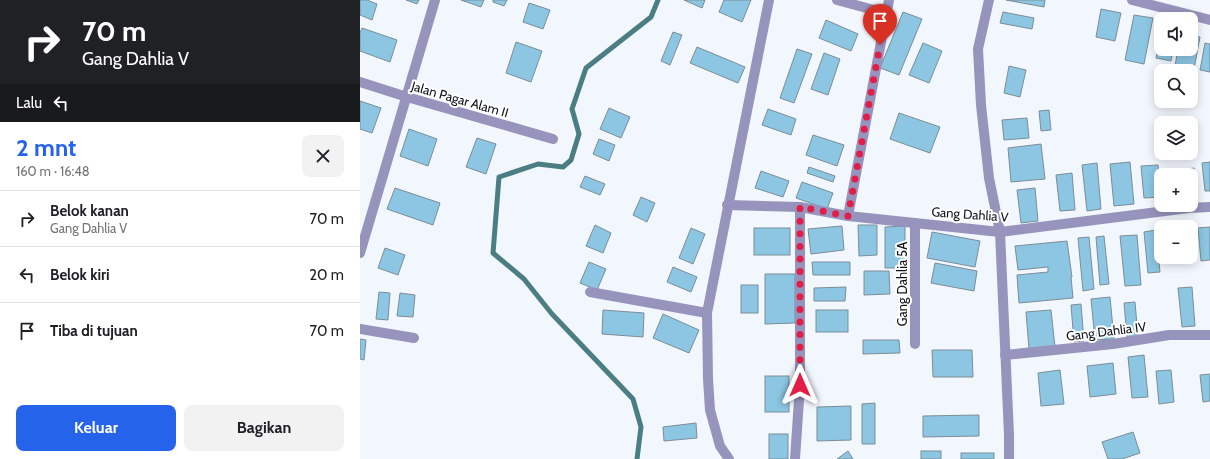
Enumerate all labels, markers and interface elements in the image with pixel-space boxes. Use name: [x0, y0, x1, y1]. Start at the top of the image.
pin: [863, 4, 897, 45]
icon: arrive: [869, 10, 891, 32]
map controls: [1154, 12, 1198, 264]
button: sound: [1154, 12, 1198, 56]
text: 70 m: [82, 14, 146, 48]
icon: right: [16, 16, 68, 68]
text: Gang Dahlia V: [82, 48, 189, 70]
button: search: [1154, 64, 1198, 108]
street label: Jalan Pagar Alam II: [409, 77, 510, 121]
icon: left: [50, 92, 72, 114]
text: Lalu: [16, 94, 42, 112]
button: layers: [1154, 116, 1198, 160]
text: 2 mnt: [16, 133, 76, 162]
button: close: [302, 135, 344, 177]
text: 160 m · 16:48: [16, 163, 90, 179]
button: +: [1154, 168, 1198, 212]
text: Belok kanan: [50, 202, 129, 220]
street label: Gang Dahlia V: [931, 203, 1009, 225]
icon: right: [16, 208, 38, 230]
text: 70 m: [310, 210, 344, 228]
text: Gang Dahlia V: [50, 220, 127, 236]
button: −: [1154, 220, 1198, 264]
street label: Gang Dahlia 5A: [894, 242, 910, 326]
icon: left: [16, 264, 38, 286]
text: Belok kiri: [50, 266, 110, 284]
text: 20 m: [309, 266, 344, 284]
street label: Gang Dahlia IV: [1065, 318, 1147, 344]
icon: arrive: [16, 320, 38, 342]
text: Tiba di tujuan: [50, 322, 138, 340]
text: 70 m: [310, 322, 344, 340]
position arrow: [779, 364, 821, 406]
button: Keluar: [16, 405, 176, 451]
button: Bagikan: [184, 405, 344, 451]

